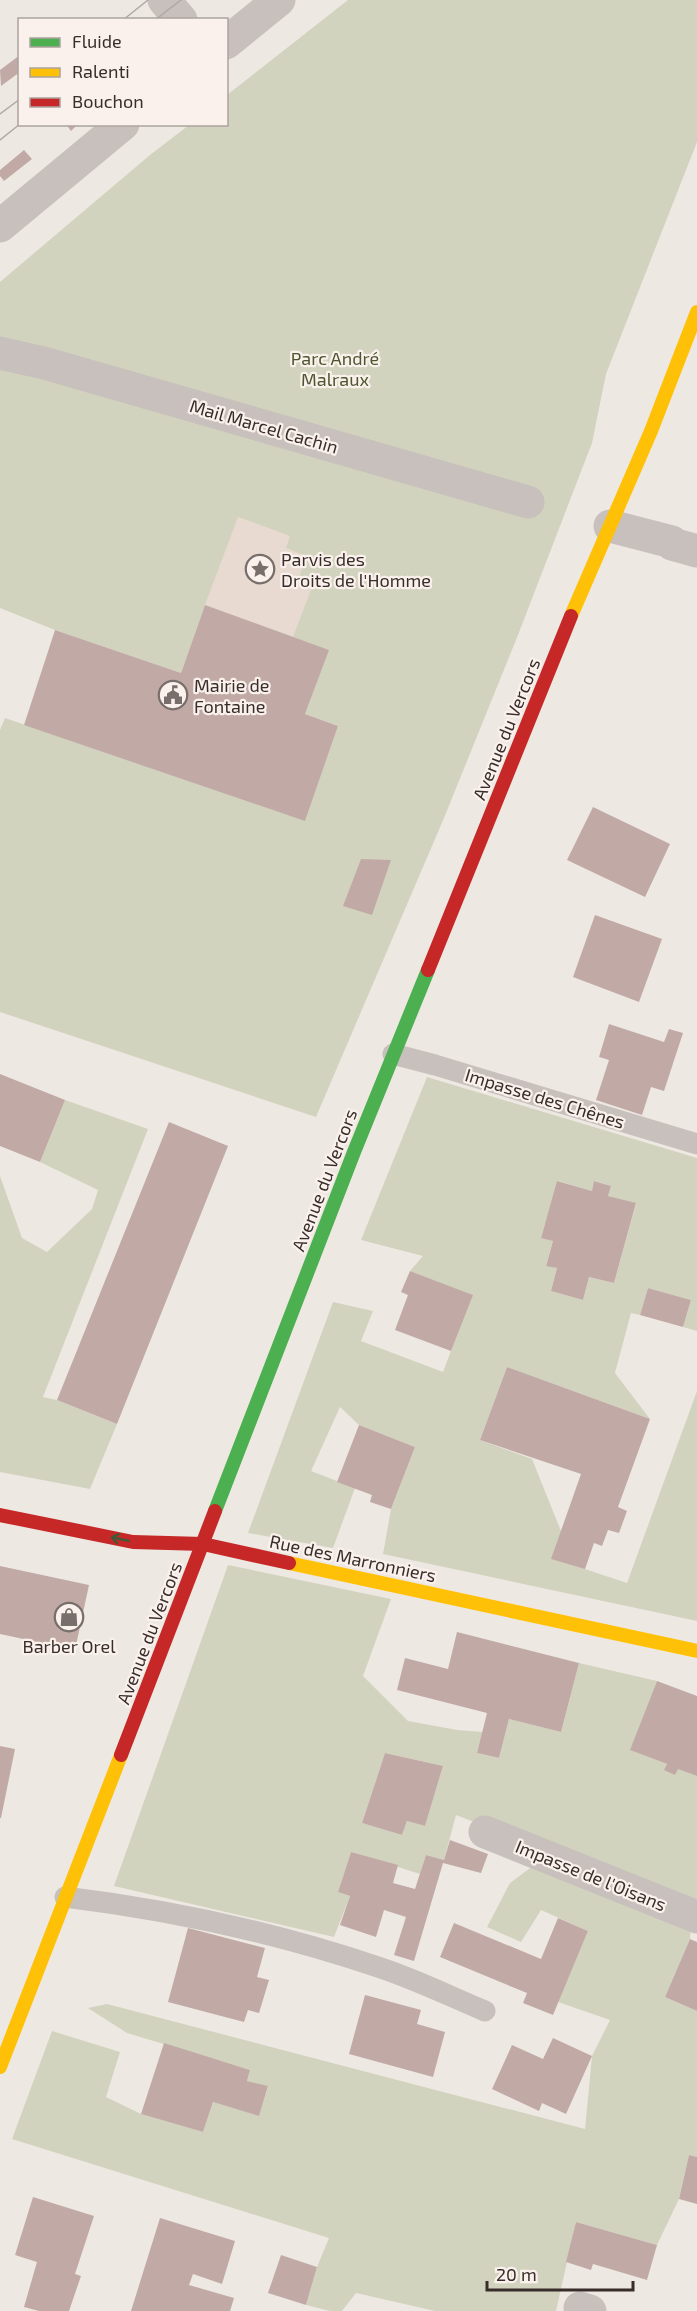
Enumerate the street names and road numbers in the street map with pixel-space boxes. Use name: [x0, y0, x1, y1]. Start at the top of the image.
street label: Mail Marcel Cachin: [187, 394, 341, 458]
street label: Avenue du Vercors: [468, 655, 544, 803]
street label: Impasse des Chênes: [463, 1063, 627, 1133]
street label: Avenue du Vercors: [287, 1106, 361, 1254]
street label: Rue des Marronniers: [268, 1530, 438, 1586]
street label: Avenue du Vercors: [112, 1559, 186, 1707]
street label: Impasse de l'Oisans: [512, 1835, 670, 1915]

